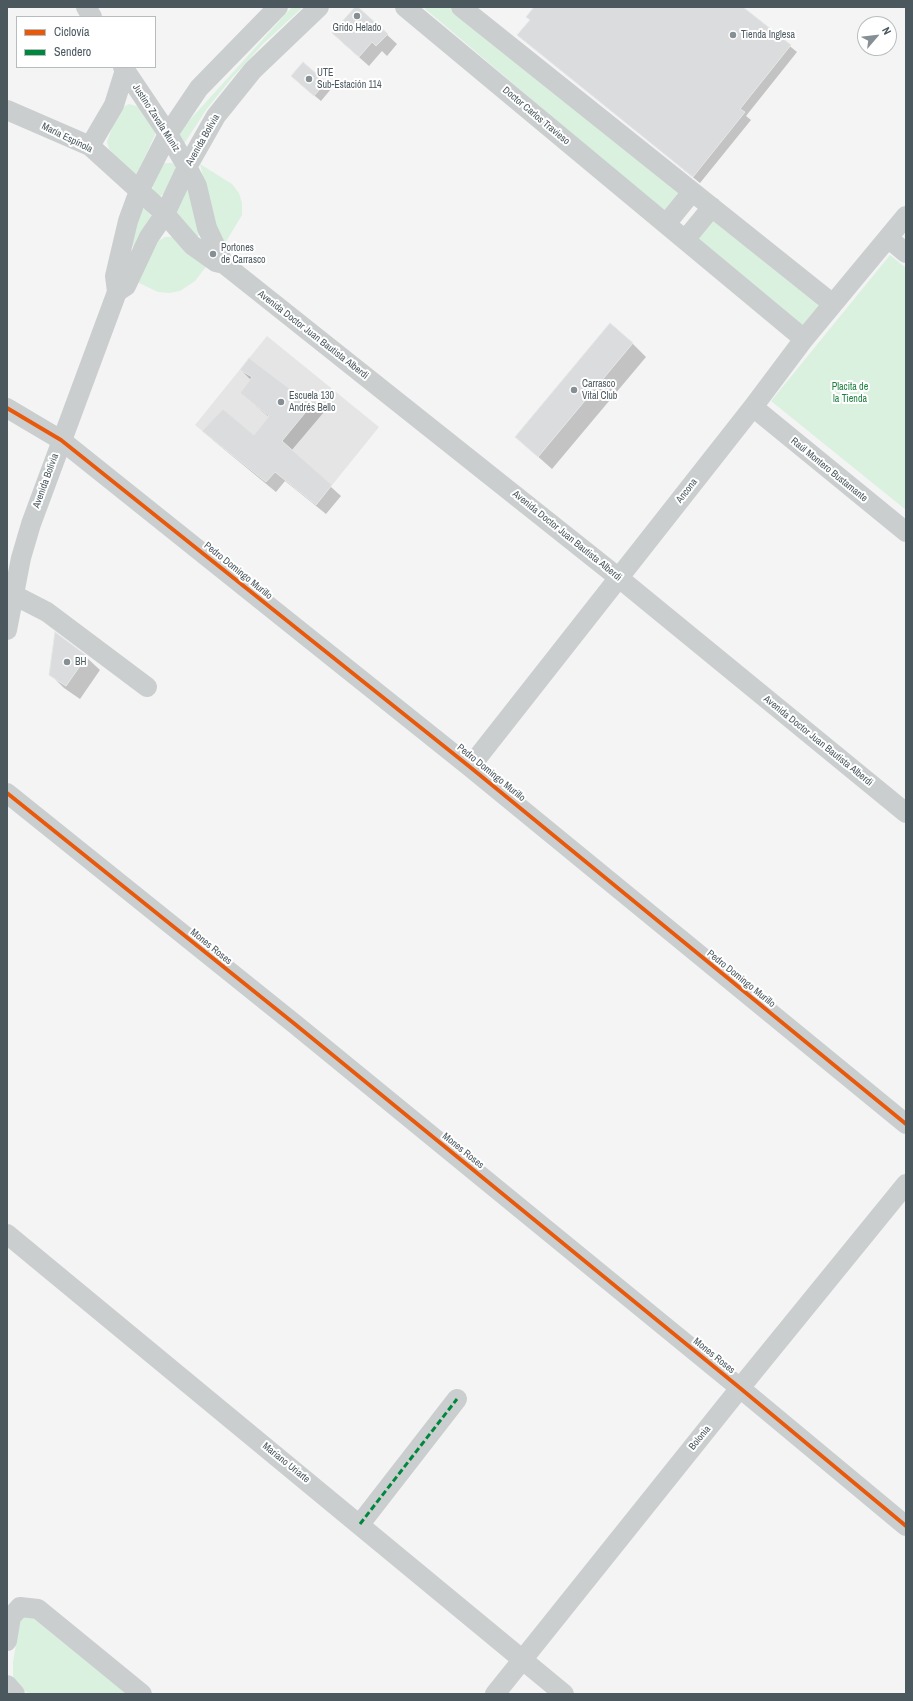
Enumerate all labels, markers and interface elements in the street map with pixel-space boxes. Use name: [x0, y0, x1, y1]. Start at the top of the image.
marker: Grido Helado: [352, 11, 362, 21]
legend: [16, 16, 156, 68]
north arrow: [857, 16, 897, 56]
place label: Grido Helado: [333, 22, 381, 34]
text: Ciclovía: [54, 24, 90, 40]
text: N: [879, 25, 894, 37]
place label: Tienda Inglesa: [741, 29, 795, 41]
marker: Tienda Inglesa: [728, 30, 738, 40]
text: Sendero: [54, 44, 91, 60]
place label: UTE Sub-Estación 114: [317, 67, 382, 90]
marker: UTE Sub-Estación 114: [304, 74, 314, 84]
street label: Justino Zavala Muniz: [130, 82, 182, 154]
street label: Doctor Carlos Travieso: [500, 84, 572, 148]
street label: Avenida Bolivia: [183, 112, 223, 168]
street label: María Espínola: [40, 121, 94, 155]
place label: Portones de Carrasco: [221, 242, 266, 266]
marker: Portones de Carrasco: [208, 249, 218, 259]
street label: Avenida Doctor Juan Bautista Alberdi: [255, 288, 371, 382]
place label: Carrasco Vital Club: [582, 378, 617, 402]
park label: Placita de la Tienda: [832, 381, 868, 404]
marker: Carrasco Vital Club: [569, 385, 579, 395]
place label: Escuela 130 Andrés Bello: [289, 390, 335, 414]
marker: Escuela 130 Andrés Bello: [276, 397, 286, 407]
street label: Raúl Montero Bustamante: [788, 435, 870, 505]
street label: Avenida Bolivia: [31, 452, 61, 510]
street label: Ancona: [674, 476, 700, 506]
street label: Avenida Doctor Juan Bautista Alberdi: [510, 488, 624, 584]
street label: Pedro Domingo Murillo: [201, 540, 275, 602]
place label: BH: [75, 656, 86, 668]
marker: BH: [62, 657, 72, 667]
street label: Avenida Doctor Juan Bautista Alberdi: [761, 693, 875, 789]
street label: Pedro Domingo Murillo: [454, 742, 528, 804]
street label: Mones Roses: [188, 927, 234, 967]
street label: Pedro Domingo Murillo: [704, 948, 778, 1010]
street label: Mones Roses: [440, 1131, 486, 1171]
street label: Mones Roses: [691, 1336, 737, 1376]
street label: Bolonia: [687, 1423, 713, 1453]
street label: Mariano Uriarte: [260, 1440, 312, 1486]

